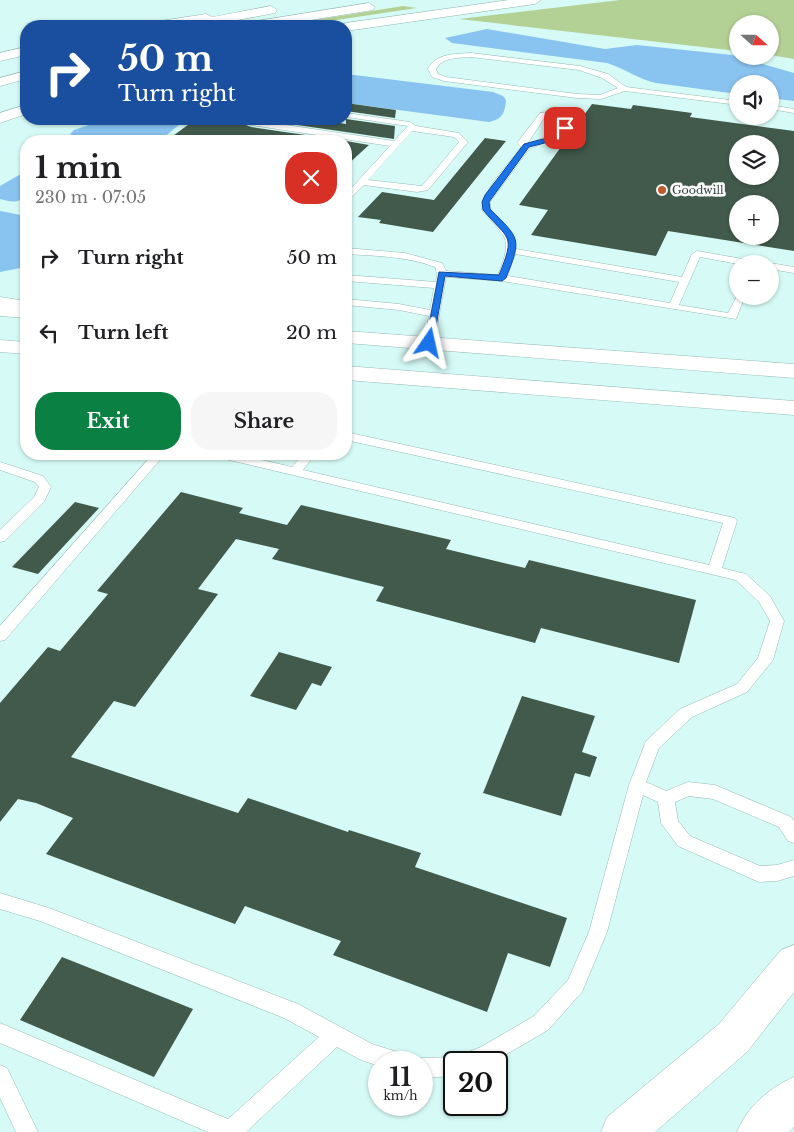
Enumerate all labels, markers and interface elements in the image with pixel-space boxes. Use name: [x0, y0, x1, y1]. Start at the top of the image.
north arrow: [729, 15, 779, 65]
map controls: [729, 15, 779, 305]
text: 50 m: [118, 37, 213, 80]
icon: right: [35, 40, 100, 105]
button: sound: [729, 75, 779, 125]
text: Turn right: [118, 80, 236, 107]
pin: [544, 107, 586, 149]
icon: arrive: [551, 114, 579, 142]
button: layers: [729, 135, 779, 185]
text: 1 min: [35, 149, 122, 186]
button: close: [285, 152, 337, 204]
place label: Goodwill: [672, 183, 724, 197]
marker: Goodwill: [656, 184, 668, 196]
text: 230 m · 07:05: [35, 187, 146, 207]
button: +: [729, 195, 779, 245]
icon: right: [35, 244, 63, 272]
text: Turn right: [78, 246, 184, 269]
text: 50 m: [287, 246, 337, 269]
button: −: [729, 255, 779, 305]
position arrow: [402, 316, 454, 368]
icon: left: [35, 319, 63, 347]
text: Turn left: [78, 321, 169, 344]
text: 20 m: [286, 321, 337, 344]
button: Exit: [35, 392, 181, 450]
button: Share: [191, 392, 337, 450]
speed limit sign: 20: [443, 1051, 508, 1116]
text: 11: [390, 1062, 411, 1093]
text: km/h: [383, 1088, 418, 1103]

